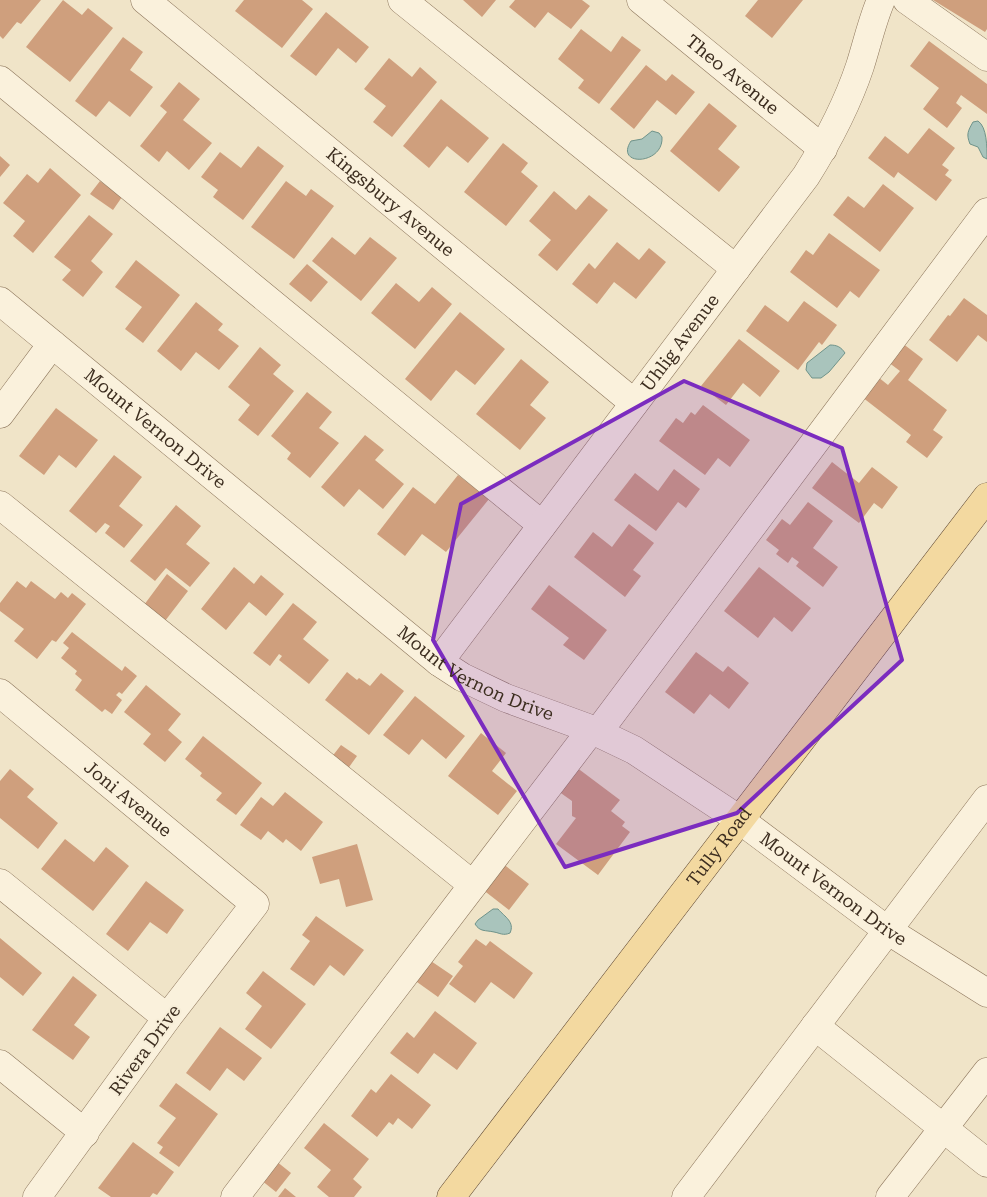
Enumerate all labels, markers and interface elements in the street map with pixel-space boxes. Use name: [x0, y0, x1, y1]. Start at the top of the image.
street label: Theo Avenue: [682, 30, 783, 119]
street label: Kingsbury Avenue: [322, 143, 459, 261]
street label: Uhlig Avenue: [636, 290, 723, 395]
street label: Mount Vernon Drive: [81, 364, 231, 493]
street label: Mount Vernon Drive: [393, 621, 557, 725]
street label: Joni Avenue: [80, 756, 176, 841]
street label: Tully Road: [682, 803, 756, 890]
street label: Mount Vernon Drive: [756, 828, 911, 950]
street label: Rivera Drive: [105, 1000, 185, 1099]

